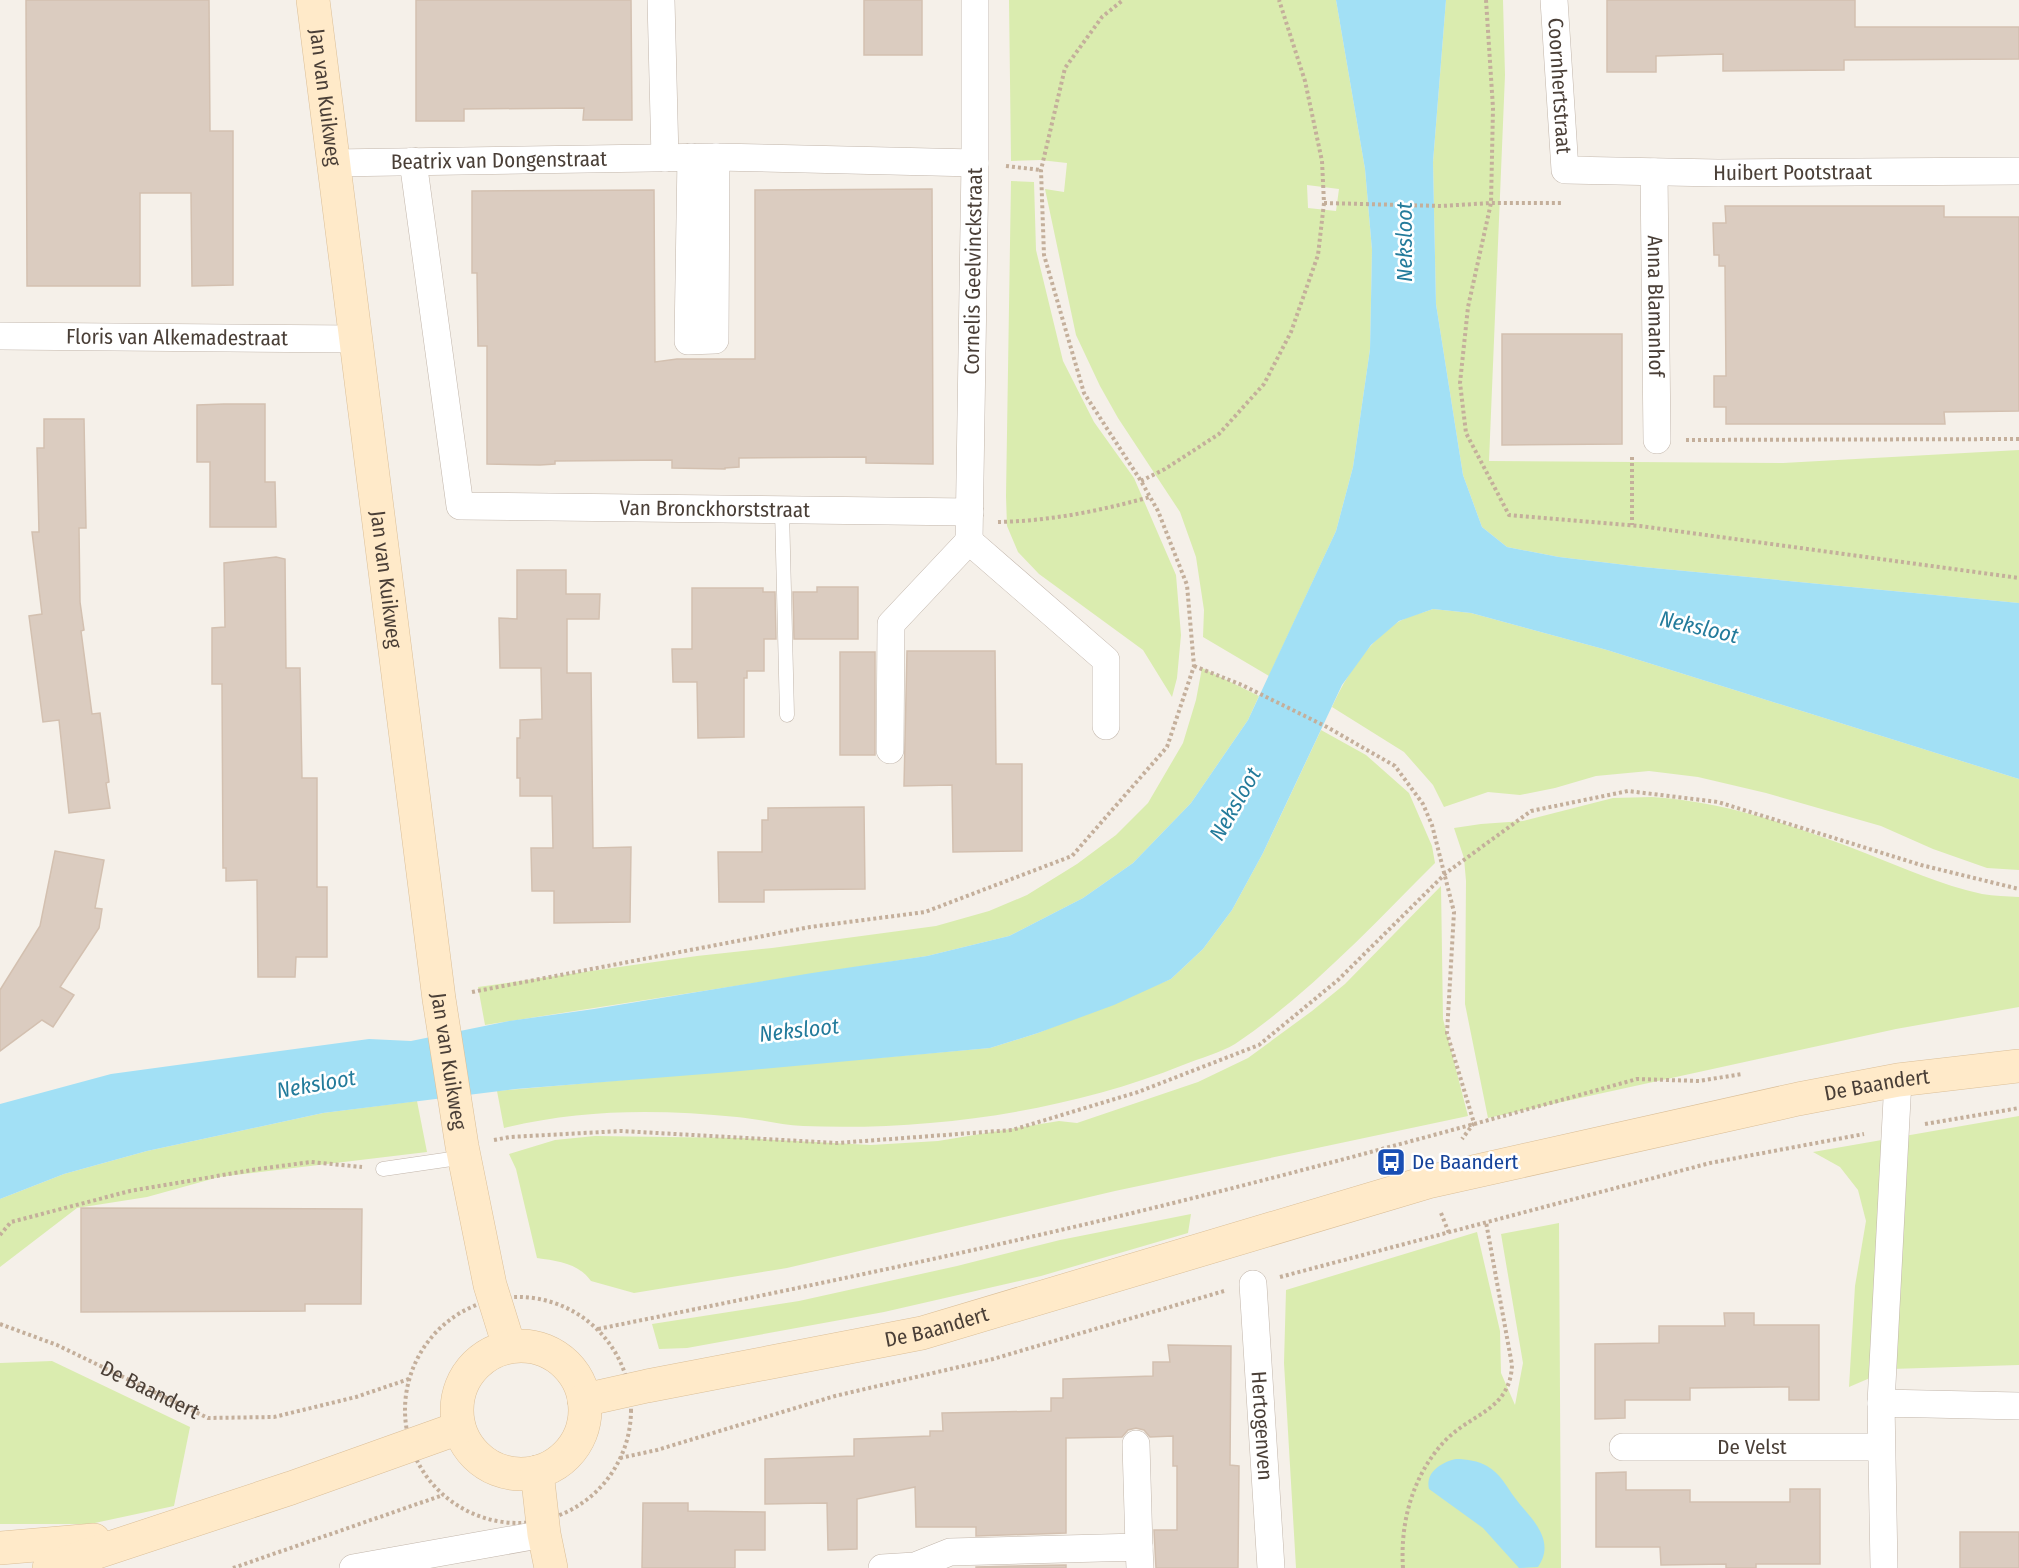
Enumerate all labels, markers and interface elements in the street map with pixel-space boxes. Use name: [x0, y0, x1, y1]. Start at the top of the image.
street label: Coornhertstraat: [1542, 17, 1577, 155]
street label: Jan van Kuikweg: [304, 27, 347, 168]
street label: Beatrix van Dongenstraat: [391, 146, 607, 175]
street label: Huibert Pootstraat: [1713, 159, 1872, 186]
street label: Cornelis Geelvinckstraat: [959, 167, 988, 375]
water label: Neksloot: [1391, 201, 1418, 282]
street label: Anna Blamanhof: [1642, 235, 1669, 379]
street label: Floris van Alkemadestraat: [66, 324, 288, 351]
street label: Van Bronckhorststraat: [620, 495, 810, 523]
street label: Jan van Kuikweg: [365, 509, 408, 650]
water label: Neksloot: [1657, 605, 1742, 649]
water label: Neksloot: [1203, 762, 1267, 845]
street label: Jan van Kuikweg: [425, 991, 472, 1132]
water label: Neksloot: [758, 1012, 841, 1048]
street label: De Baandert: [1822, 1063, 1931, 1107]
water label: Neksloot: [274, 1064, 358, 1104]
bus stop icon: De Baandert: [1375, 1146, 1407, 1178]
place label: De Baandert: [1412, 1149, 1518, 1175]
street label: De Baandert: [882, 1301, 992, 1353]
street label: De Baandert: [96, 1355, 204, 1425]
street label: Hertogenven: [1246, 1370, 1278, 1481]
street label: De Velst: [1717, 1434, 1787, 1460]

